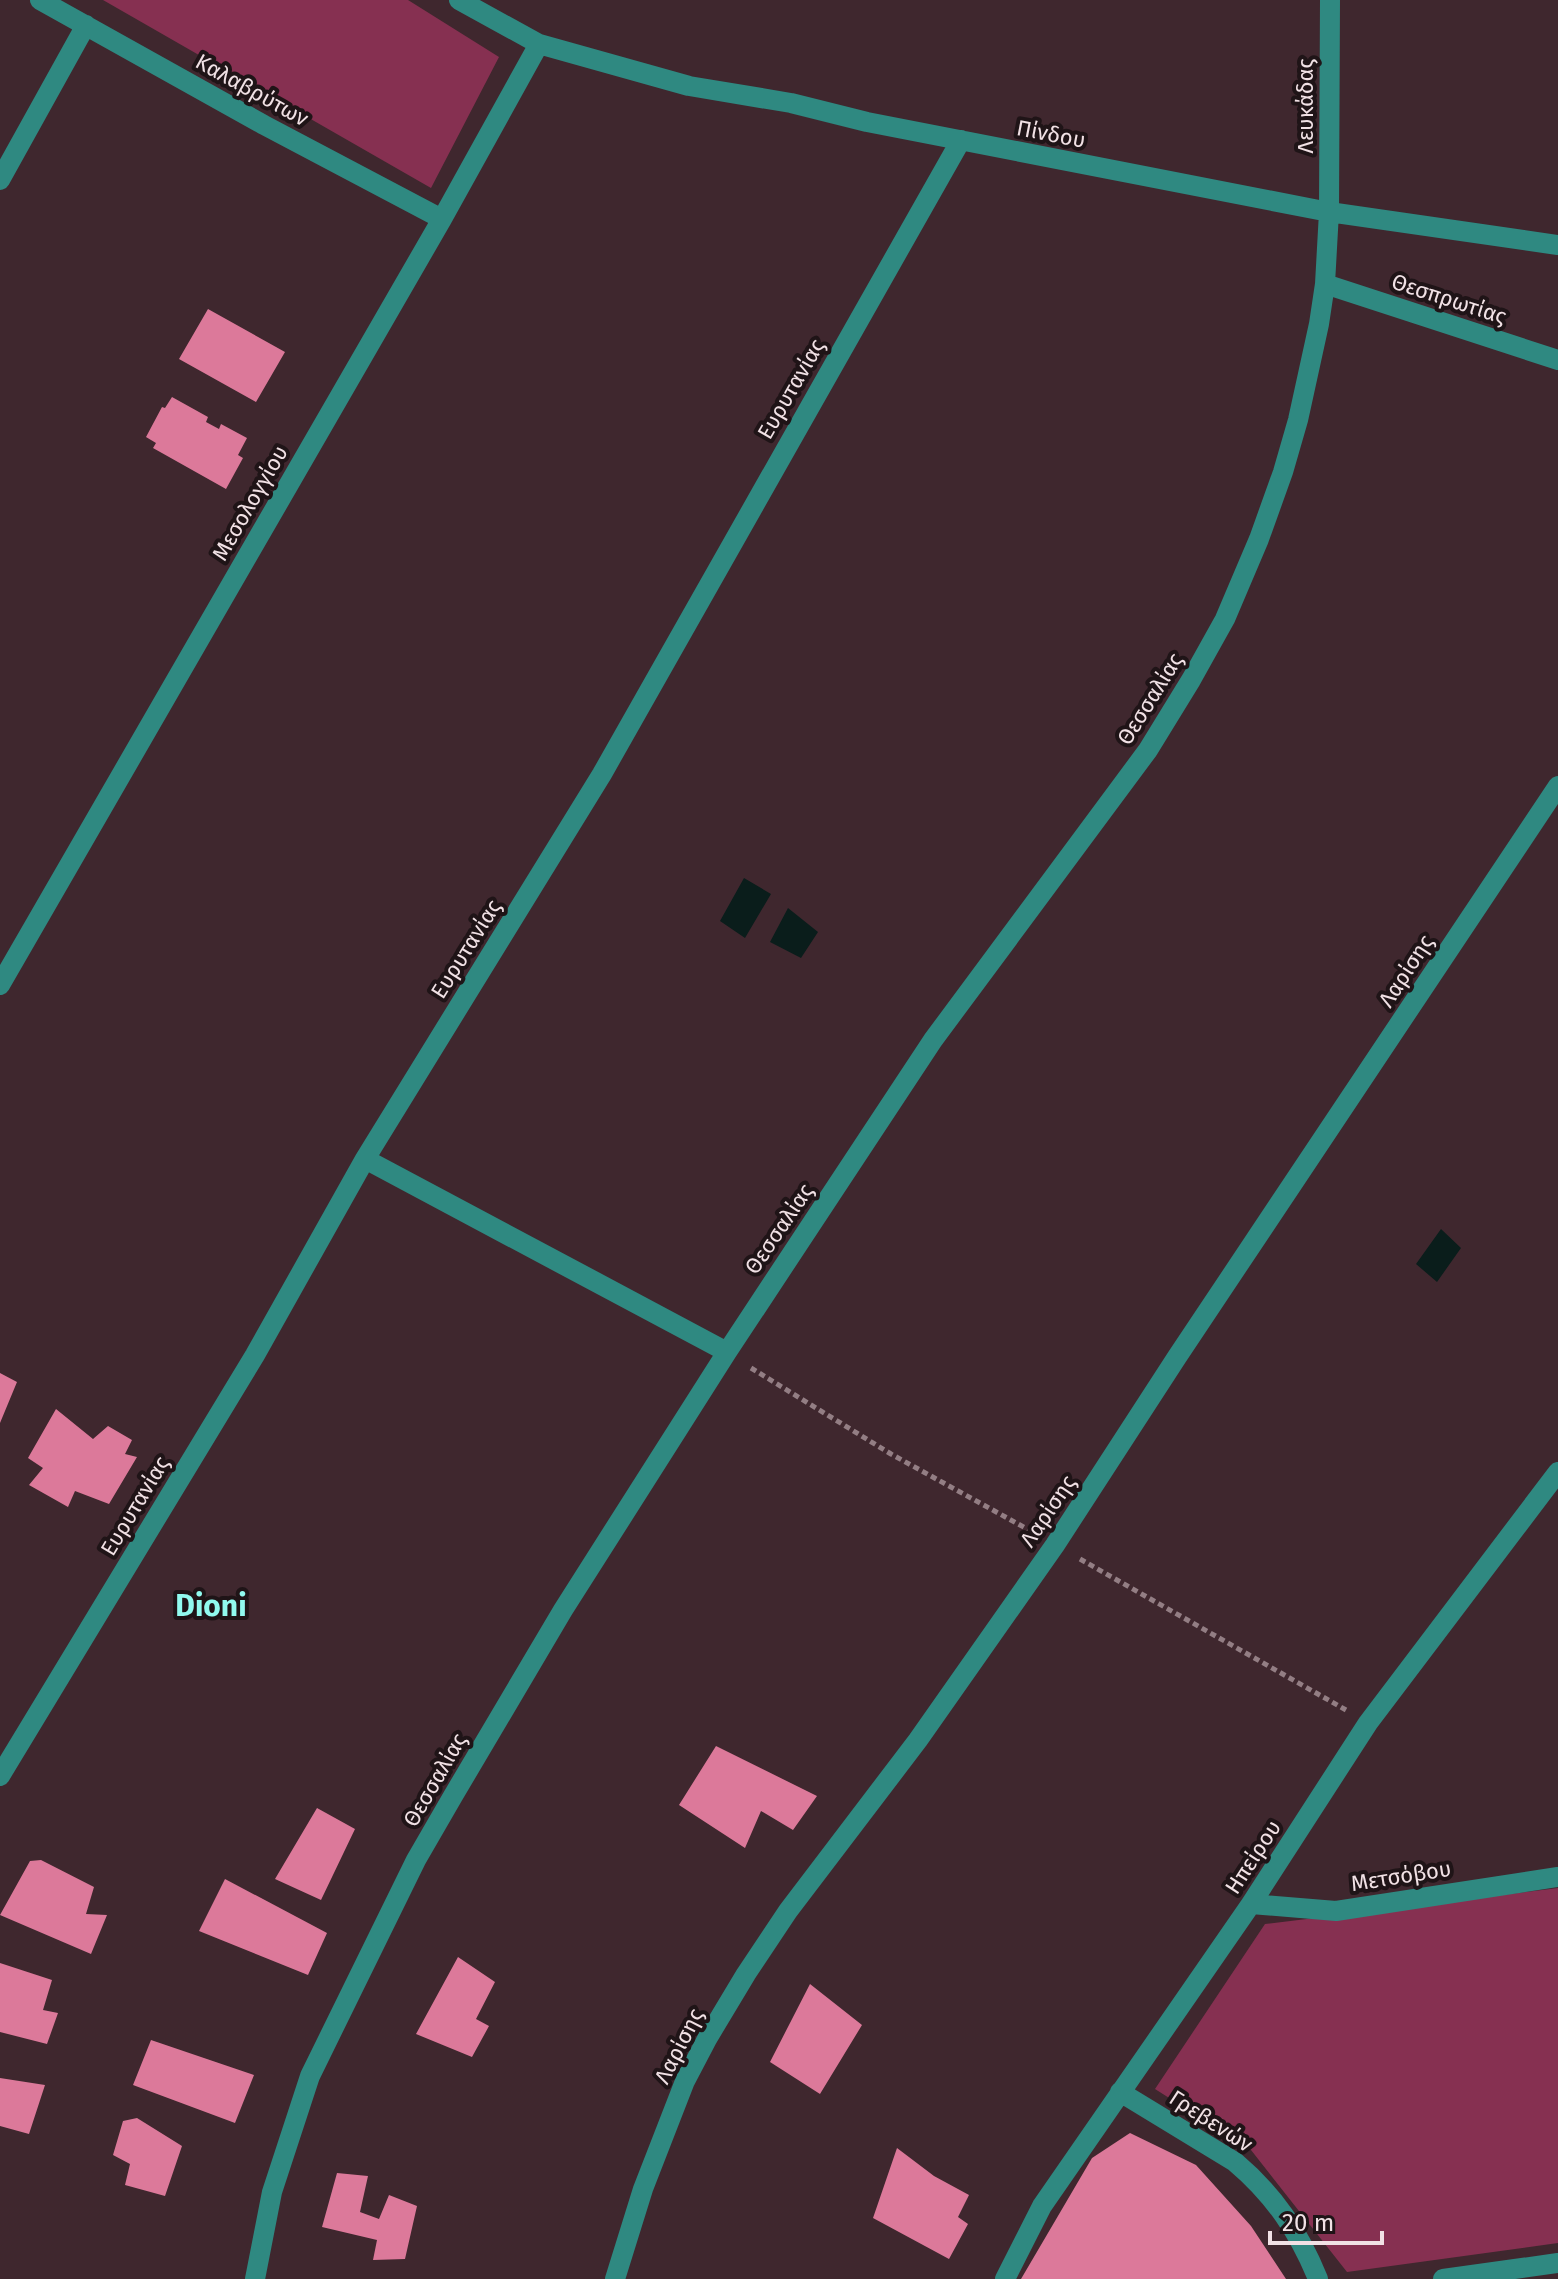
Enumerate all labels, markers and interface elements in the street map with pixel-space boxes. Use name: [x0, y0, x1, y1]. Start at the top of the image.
street label: Καλαβρύτων: [191, 48, 313, 132]
street label: Λευκάδας: [1292, 58, 1319, 154]
street label: Πίνδου: [1014, 114, 1088, 154]
street label: Θεσπρωτίας: [1388, 268, 1510, 330]
street label: Ευρυτανίας: [751, 334, 831, 444]
street label: Μεσολογγίου: [206, 441, 294, 565]
street label: Θεσσαλίας: [1111, 648, 1189, 750]
street label: Ευρυτανίας: [425, 895, 507, 1003]
street label: Λαρίσης: [1373, 930, 1439, 1012]
street label: Θεσσαλίας: [739, 1179, 819, 1279]
street label: Ευρυτανίας: [95, 1451, 175, 1561]
street label: Λαρίσης: [1014, 1470, 1082, 1552]
district label: Dioni: [175, 1588, 247, 1624]
street label: Θεσσαλίας: [397, 1728, 473, 1832]
street label: Ηπείρου: [1219, 1815, 1287, 1899]
street label: Μετσόβου: [1349, 1855, 1453, 1897]
street label: Λαρίσης: [649, 2004, 709, 2088]
street label: Γρεβενών: [1164, 2084, 1258, 2158]
scale bar: [1270, 2195, 1382, 2245]
text: 20 m: [1282, 2209, 1334, 2237]

